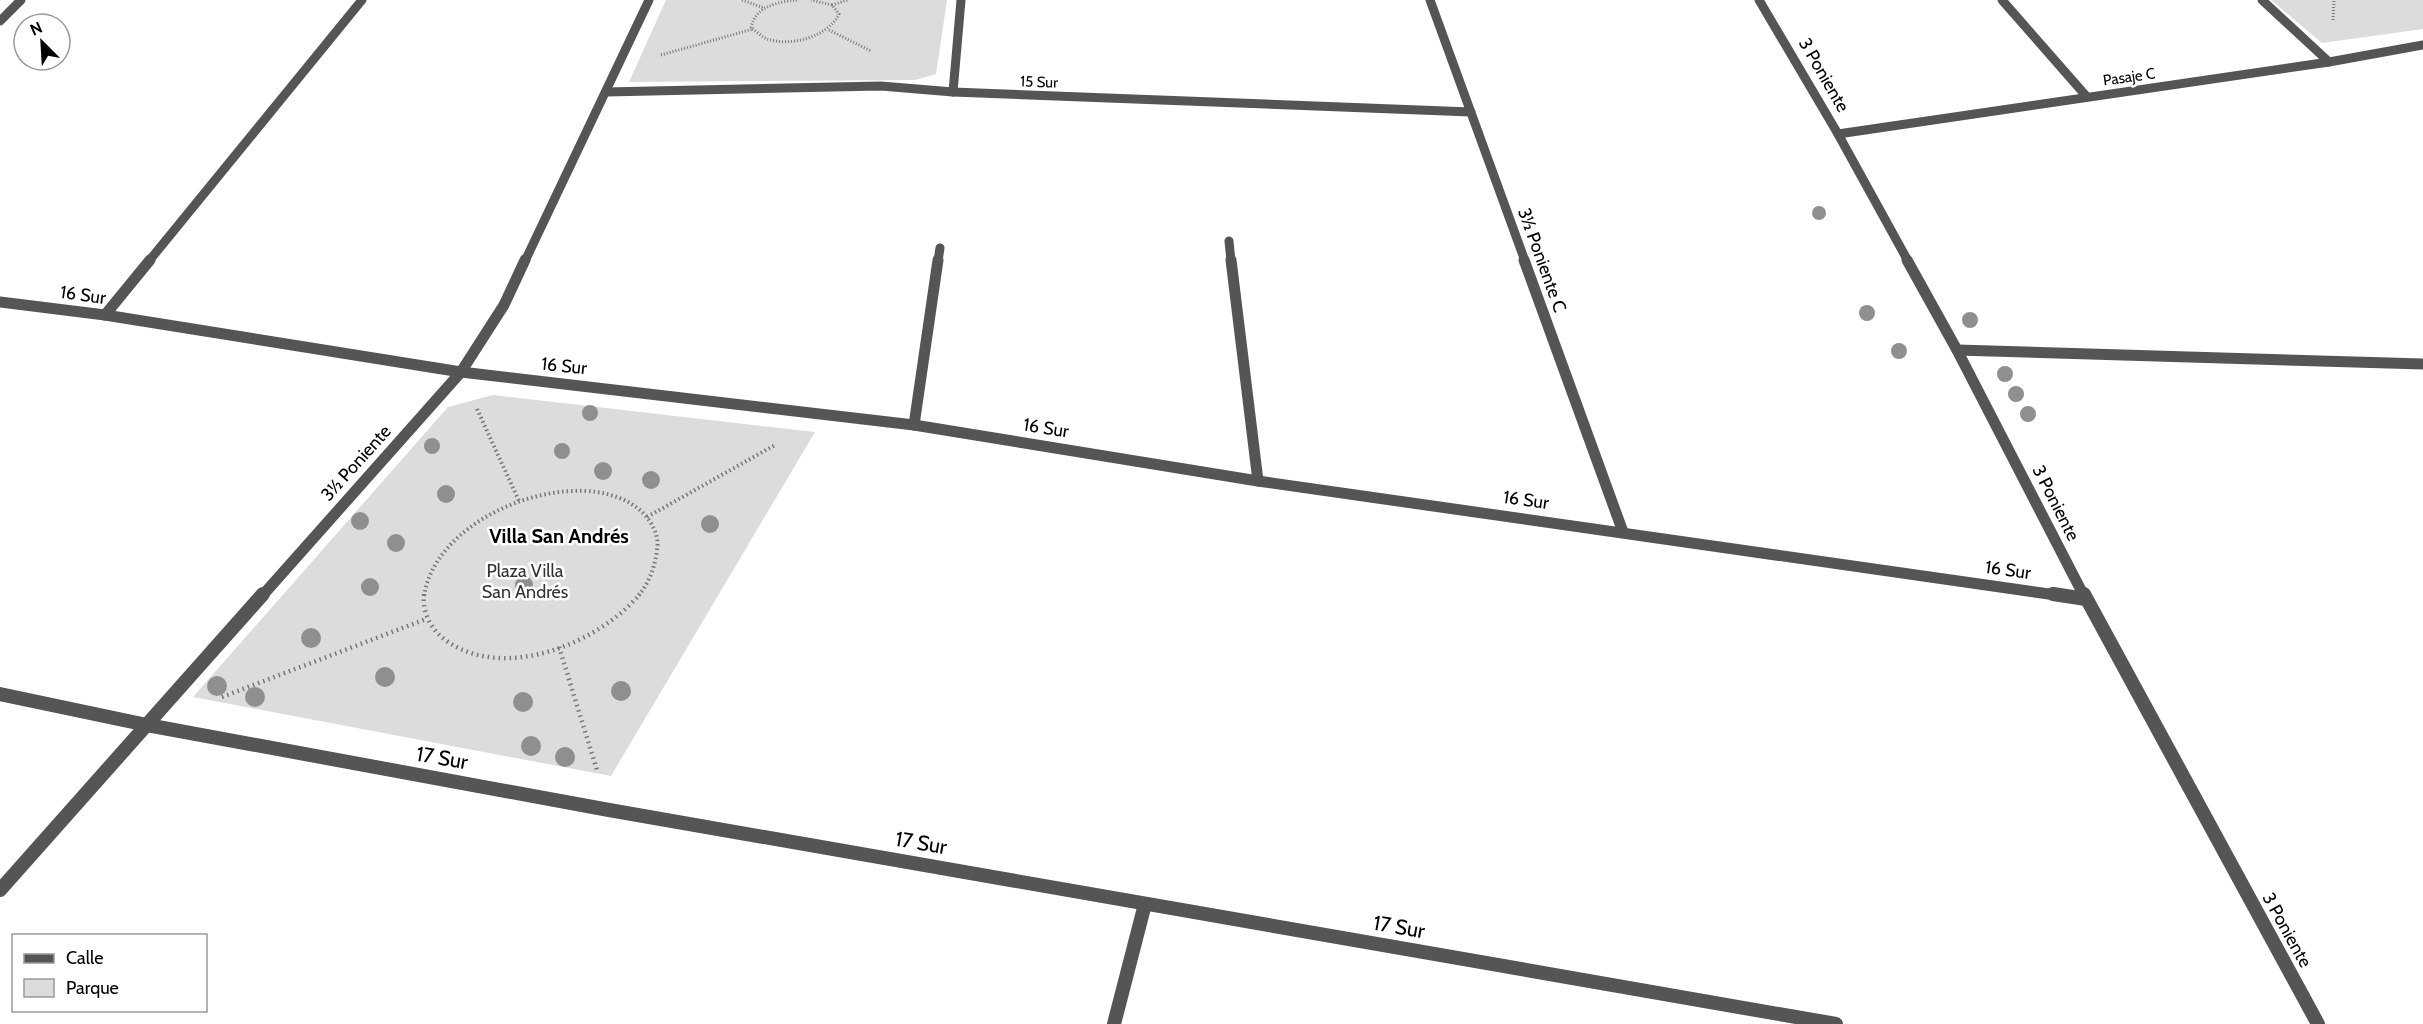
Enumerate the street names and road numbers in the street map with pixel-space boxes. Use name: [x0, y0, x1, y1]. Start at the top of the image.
street label: 3 Poniente: [1794, 34, 1854, 116]
street label: Pasaje C: [2102, 64, 2156, 90]
street label: 15 Sur: [1020, 72, 1058, 92]
street label: 3½ Poniente C: [1513, 205, 1571, 315]
street label: 16 Sur: [59, 281, 107, 309]
street label: 16 Sur: [540, 353, 588, 379]
street label: 16 Sur: [1022, 414, 1071, 442]
street label: 3½ Poniente: [316, 421, 396, 505]
street label: 3 Poniente: [2028, 461, 2084, 545]
street label: 16 Sur: [1502, 486, 1550, 514]
street label: 16 Sur: [1984, 556, 2032, 584]
street label: 17 Sur: [414, 741, 470, 774]
street label: 17 Sur: [893, 826, 949, 859]
street label: 3 Poniente: [2258, 889, 2316, 971]
street label: 17 Sur: [1371, 910, 1427, 943]

